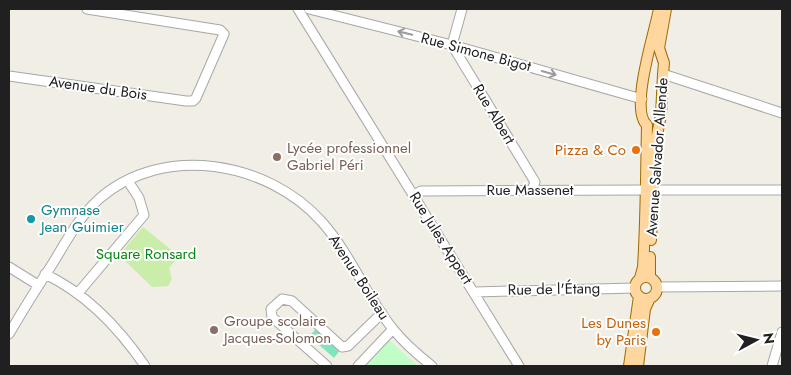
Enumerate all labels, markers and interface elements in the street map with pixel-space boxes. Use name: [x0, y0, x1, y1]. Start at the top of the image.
street label: Rue Simone Bigot: [418, 27, 534, 77]
one-way arrow: [397, 28, 413, 37]
one-way arrow: [541, 68, 557, 78]
street label: Avenue du Bois: [48, 70, 148, 106]
street label: Avenue Salvador Allende: [640, 77, 674, 237]
street label: Rue Albert: [467, 80, 521, 149]
place label: Lycée professionnel Gabriel Péri: [287, 137, 411, 176]
place label: Pizza & Co: [555, 139, 626, 161]
marker: Pizza & Co: [630, 144, 642, 156]
marker: Lycée professionnel Gabriel Péri: [271, 151, 283, 163]
street label: Rue Massenet: [487, 179, 574, 201]
street label: Rue Jules Appert: [404, 188, 478, 289]
place label: Gymnase Jean Guimier: [39, 199, 125, 238]
marker: Gymnase Jean Guimier: [25, 213, 37, 225]
street label: Avenue Boileau: [323, 230, 395, 324]
park label: Square Ronsard: [96, 243, 196, 265]
street label: Rue de l'Étang: [508, 277, 600, 301]
place label: Groupe scolaire Jacques-Solomon: [222, 310, 331, 349]
place label: Les Dunes by Paris: [581, 312, 646, 351]
north arrow: [731, 315, 781, 365]
marker: Groupe scolaire Jacques-Solomon: [208, 324, 220, 336]
marker: Les Dunes by Paris: [650, 326, 662, 338]
text: N: [758, 332, 780, 345]

